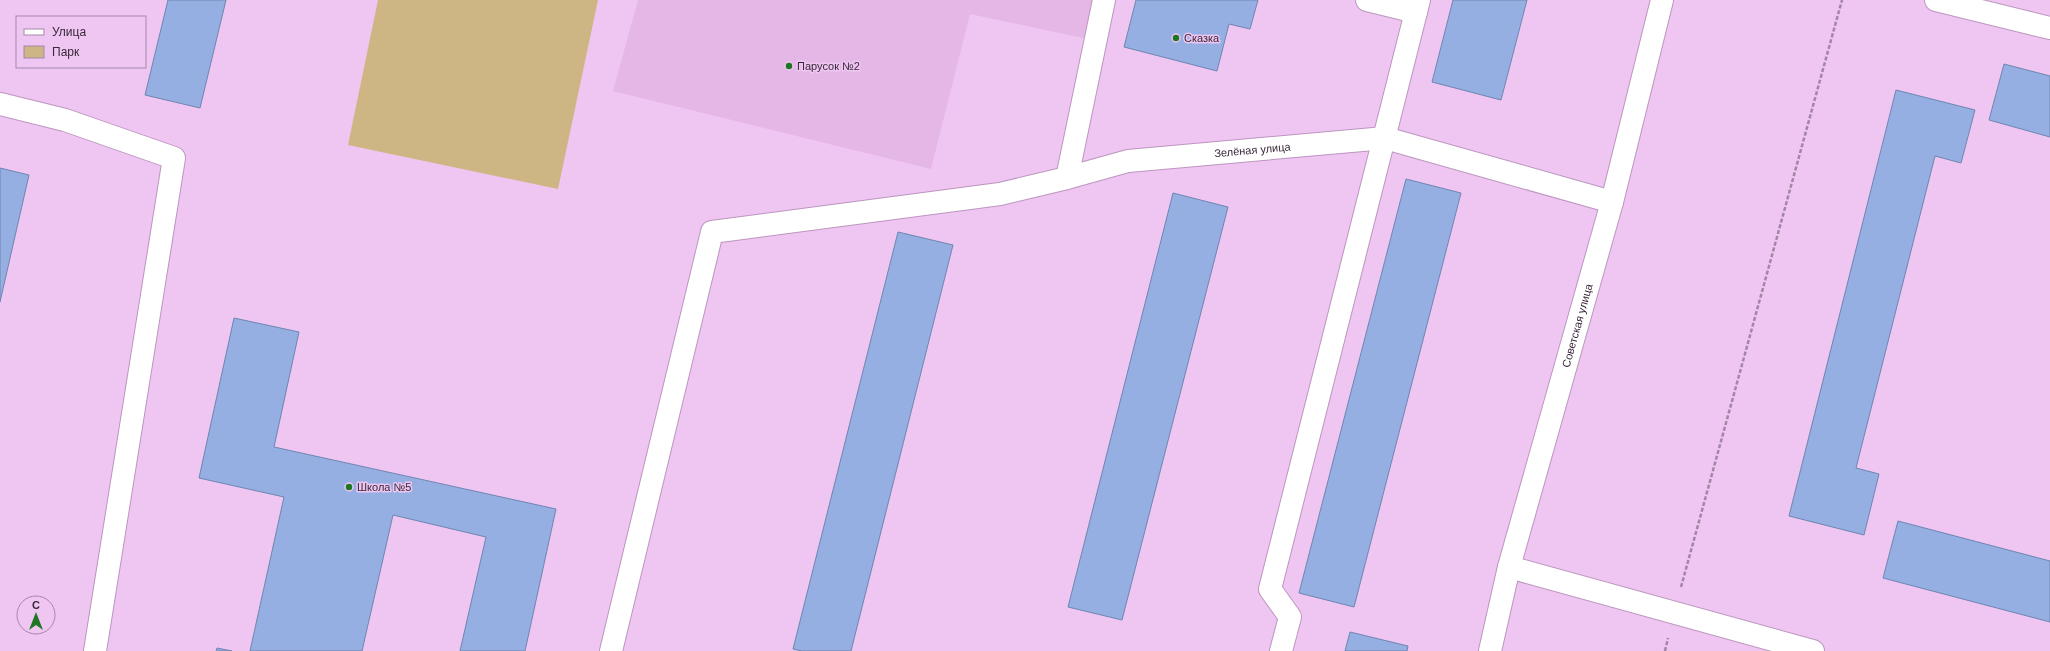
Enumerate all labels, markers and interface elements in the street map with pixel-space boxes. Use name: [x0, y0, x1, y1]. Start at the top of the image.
legend: [16, 16, 146, 68]
text: Улица: [52, 25, 86, 39]
place label: Сказка: [1184, 32, 1220, 44]
marker: Сказка: [1171, 33, 1181, 43]
text: Парк: [52, 45, 80, 59]
place label: Парусок №2: [797, 60, 860, 72]
marker: Парусок №2: [784, 61, 794, 71]
street label: Зелёная улица: [1214, 140, 1292, 159]
street label: Советская улица: [1560, 281, 1595, 369]
place label: Школа №5: [357, 481, 411, 493]
marker: Школа №5: [344, 482, 354, 492]
north arrow: [16, 595, 56, 635]
text: С: [32, 599, 40, 611]

